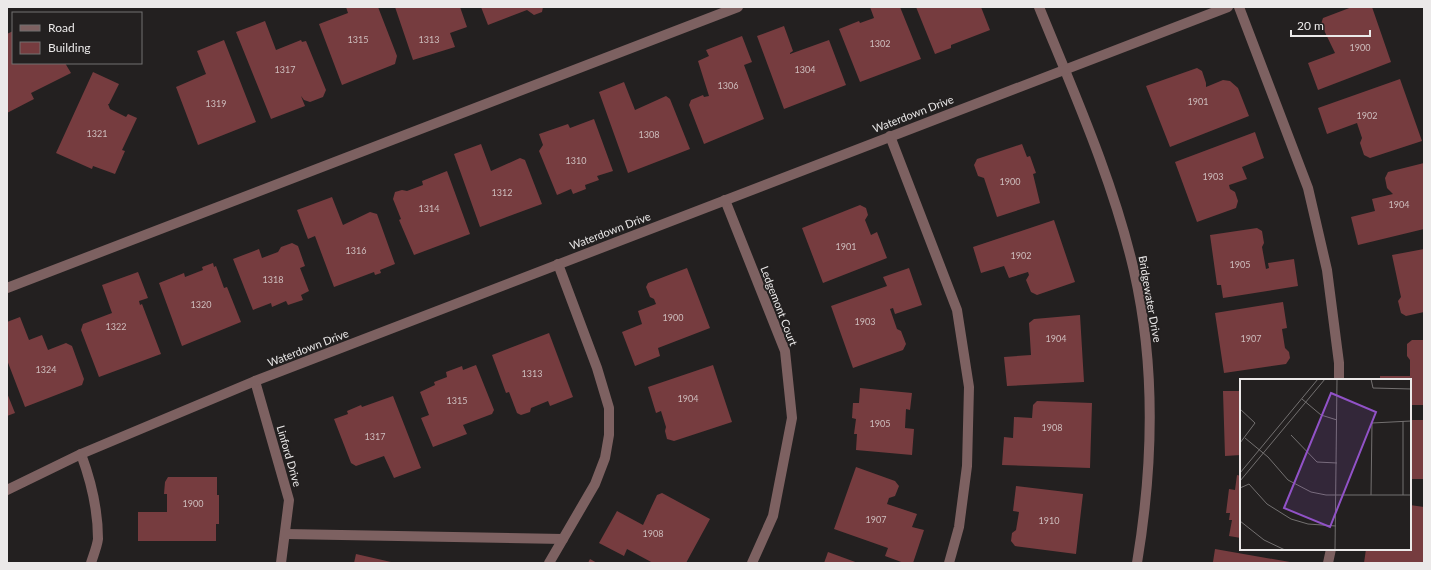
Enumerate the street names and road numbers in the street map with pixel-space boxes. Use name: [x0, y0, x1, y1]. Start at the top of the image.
street label: Waterdown Drive: [870, 92, 955, 135]
street label: Waterdown Drive: [567, 209, 652, 252]
street label: Bridgewater Drive: [1136, 255, 1165, 343]
street label: Ledgemont Court: [758, 264, 801, 348]
street label: Waterdown Drive: [265, 326, 350, 369]
street label: Linford Drive: [275, 424, 304, 488]

